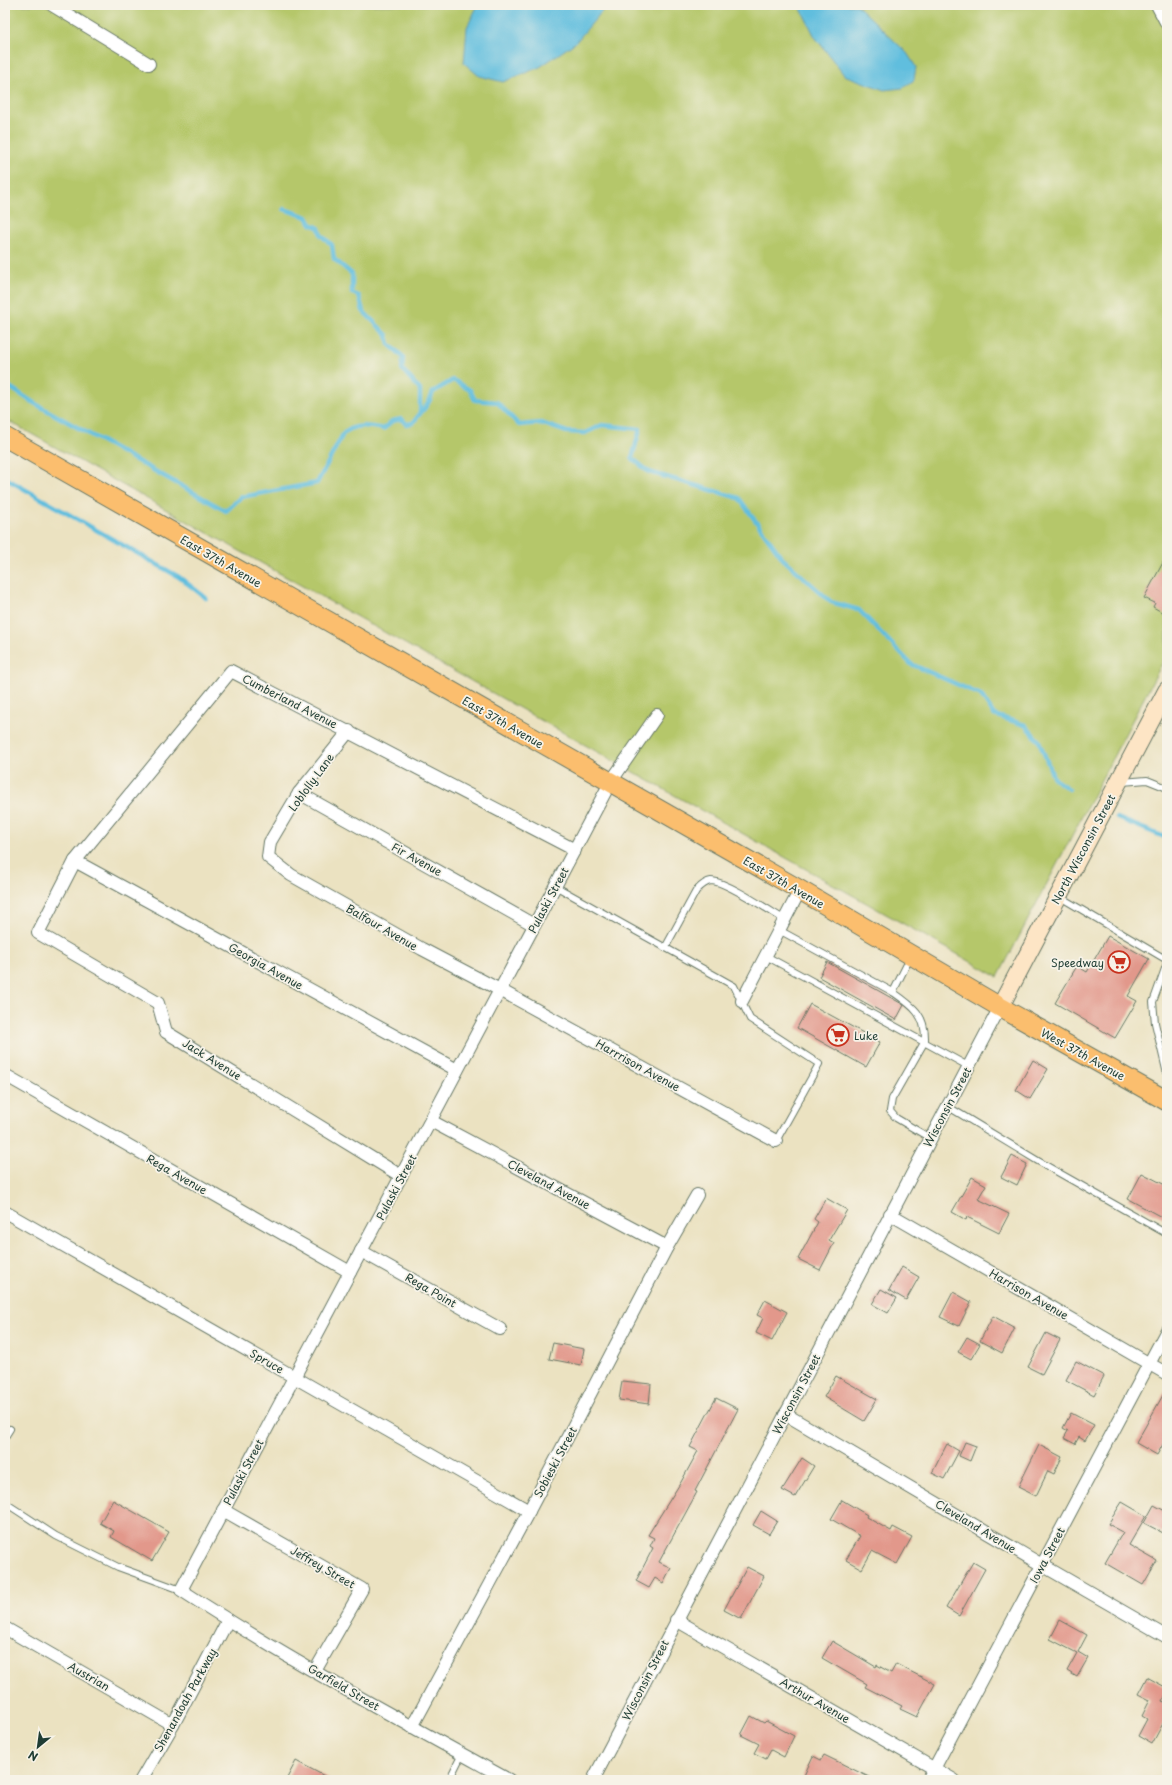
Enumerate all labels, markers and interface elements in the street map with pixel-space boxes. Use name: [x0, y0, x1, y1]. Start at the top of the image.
street label: East 37th Avenue: [177, 531, 265, 591]
street label: Cumberland Avenue: [239, 670, 341, 732]
street label: East 37th Avenue: [459, 692, 547, 752]
street label: Loblolly Lane: [284, 749, 338, 815]
street label: North Wisconsin Street: [1047, 791, 1119, 907]
street label: Fir Avenue: [389, 838, 445, 880]
street label: East 37th Avenue: [740, 852, 828, 912]
street label: Pulaski Street: [523, 864, 573, 936]
street label: Balfour Avenue: [343, 900, 421, 954]
street label: Georgia Avenue: [226, 938, 306, 994]
supermarket icon: Speedway: [1106, 949, 1132, 975]
place label: Speedway: [1051, 954, 1104, 971]
supermarket icon: Luke: [825, 1022, 851, 1048]
street label: West 37th Avenue: [1038, 1024, 1128, 1084]
place label: Luke: [854, 1027, 878, 1044]
street label: Jack Avenue: [179, 1034, 245, 1084]
street label: Harrrison Avenue: [593, 1035, 683, 1095]
street label: Wisconsin Street: [919, 1064, 975, 1150]
street label: Rega Avenue: [144, 1150, 210, 1198]
street label: Pulaski Street: [371, 1151, 421, 1223]
street label: Cleveland Avenue: [505, 1155, 593, 1213]
street label: Harrison Avenue: [986, 1264, 1072, 1324]
street label: Rega Point: [402, 1268, 460, 1312]
street label: Spruce: [247, 1344, 287, 1378]
street label: Wisconsin Street: [768, 1351, 824, 1437]
street label: Sobieski Street: [529, 1424, 581, 1500]
street label: Pulaski Street: [218, 1436, 268, 1508]
street label: Cleveland Avenue: [932, 1495, 1020, 1557]
street label: Iowa Street: [1025, 1524, 1069, 1586]
street label: Jeffrey Street: [287, 1542, 359, 1593]
street label: Wisconsin Street: [617, 1637, 673, 1723]
street label: Shenandoah Parkway: [149, 1645, 221, 1755]
street label: Austrian: [65, 1657, 113, 1695]
street label: Garfield Street: [305, 1660, 383, 1715]
street label: Arthur Avenue: [777, 1673, 853, 1727]
north arrow: [18, 1727, 58, 1767]
text: N: [25, 1746, 41, 1766]

